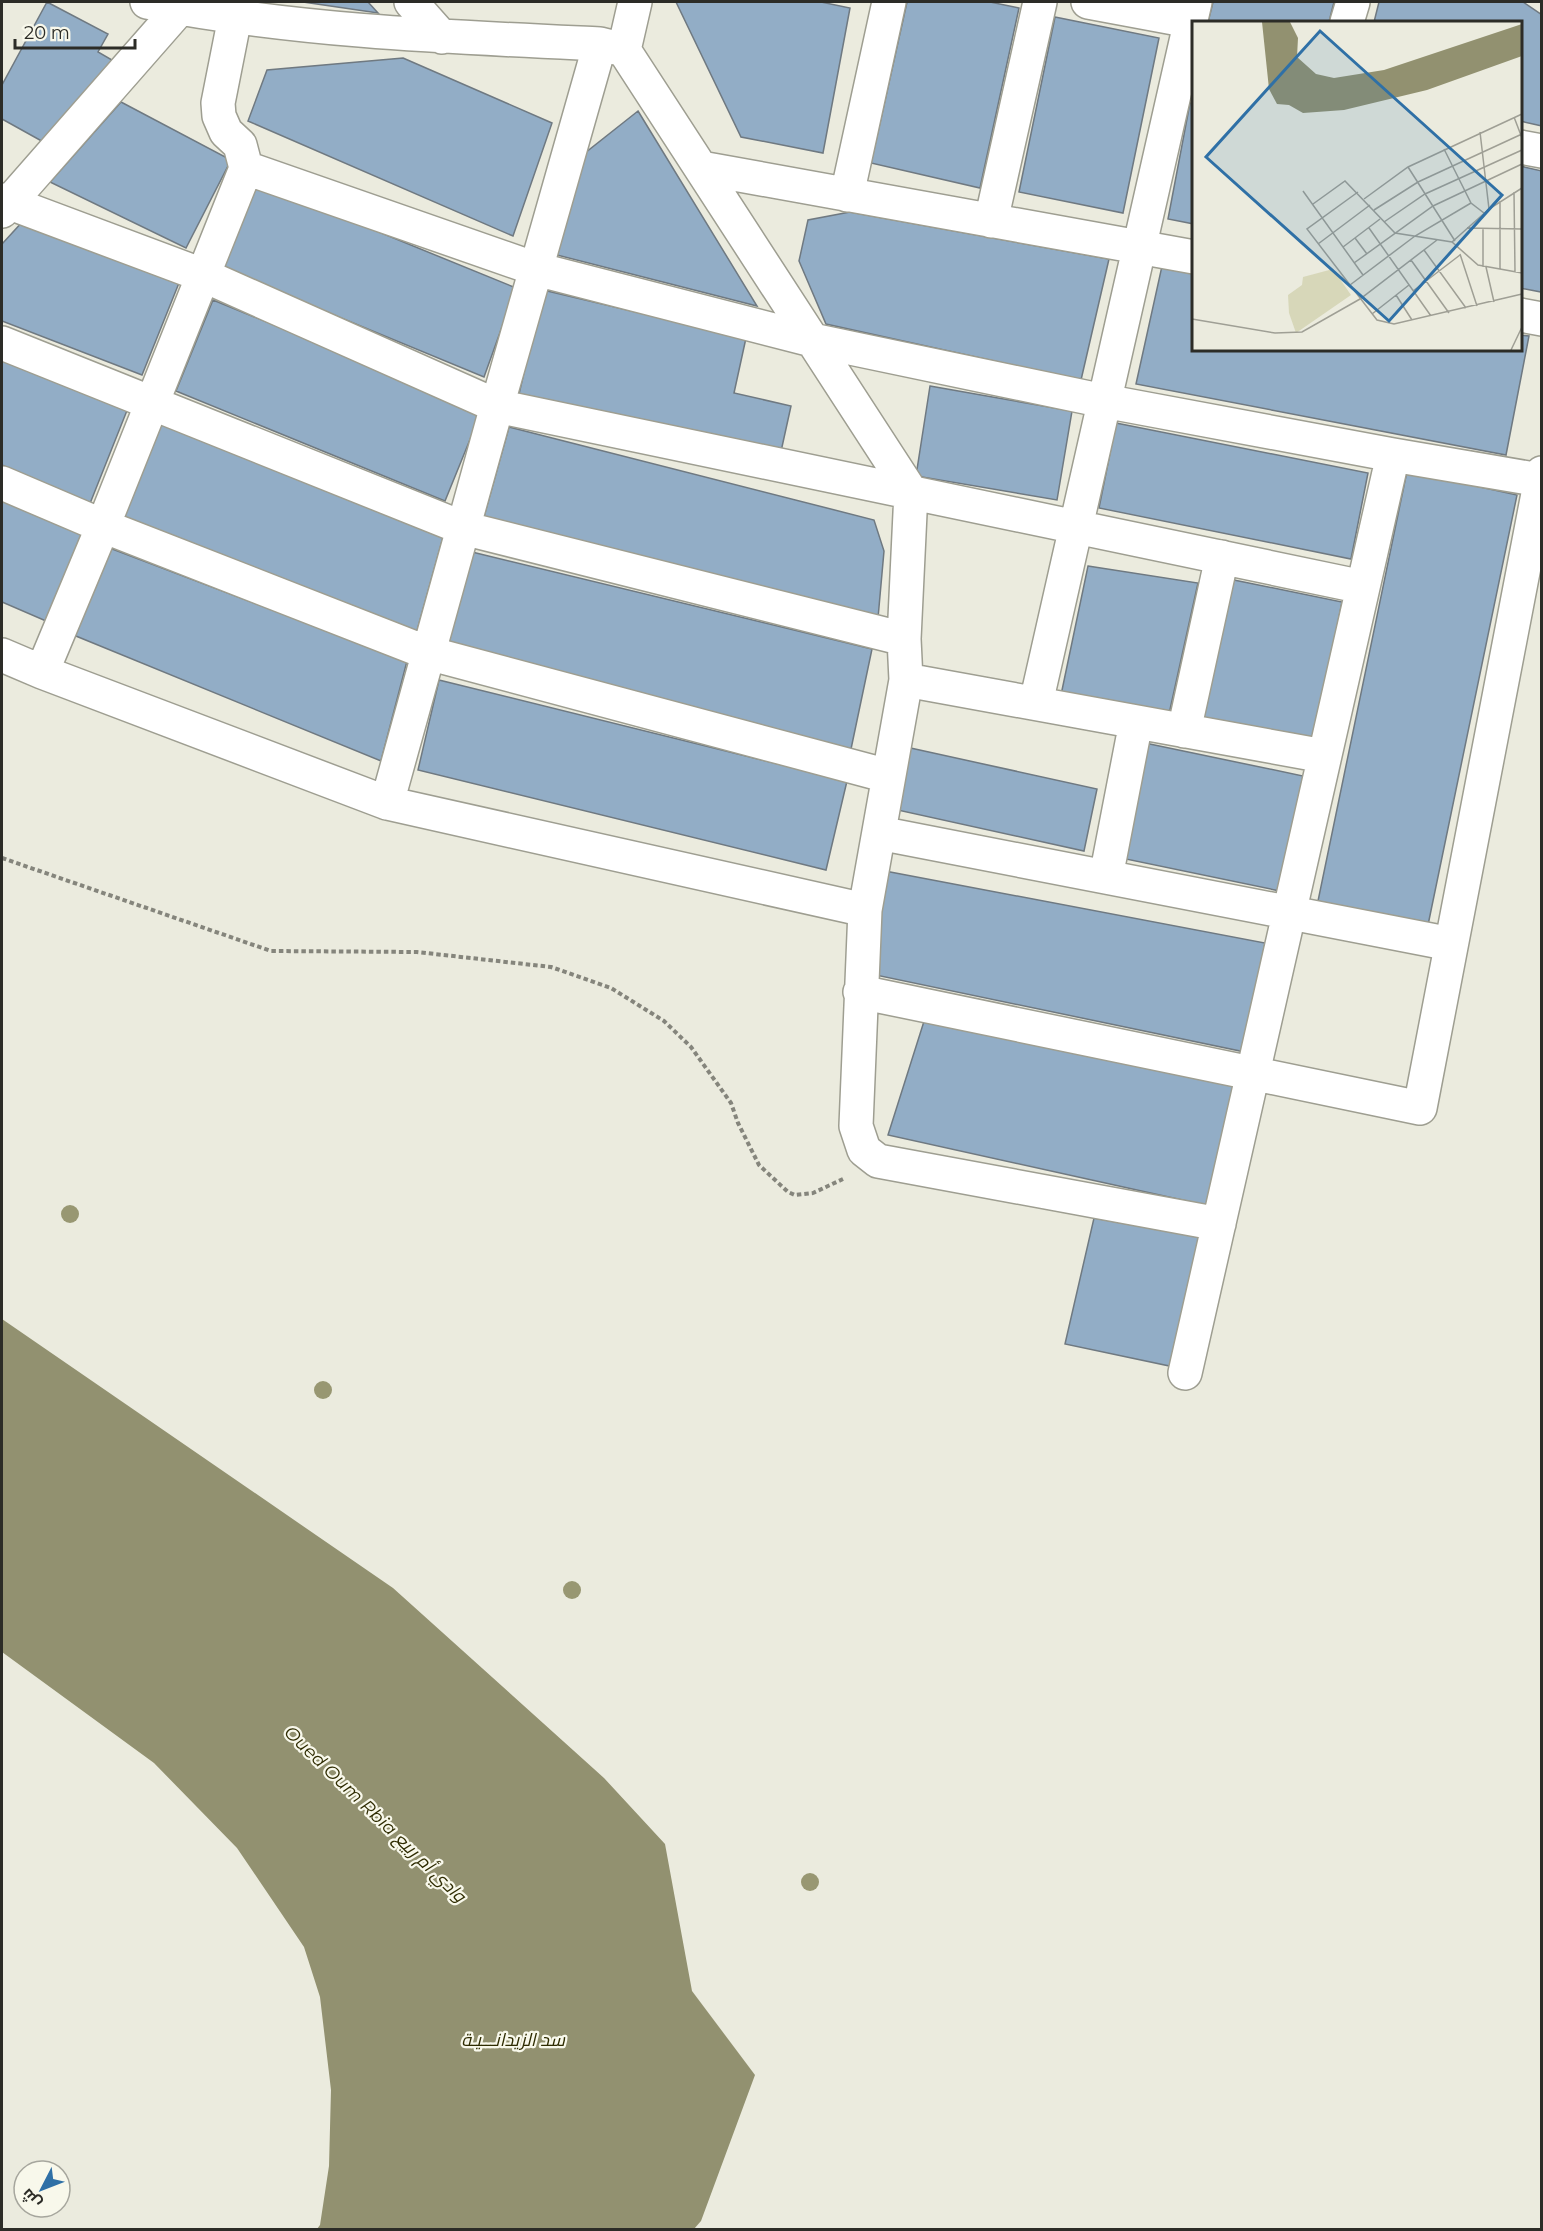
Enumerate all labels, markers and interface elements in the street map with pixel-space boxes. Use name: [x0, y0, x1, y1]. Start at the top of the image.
scale bar: [15, 12, 135, 50]
inset map: [1192, 21, 1522, 351]
text: 20 m: [24, 22, 70, 44]
water label: Oued Oum Rbia وادي أم ربيع: [277, 1721, 472, 1910]
water label: سد الزيدانـــيـة: [461, 2029, 566, 2051]
north arrow: [12, 2159, 72, 2219]
text: ش: [17, 2185, 45, 2213]

